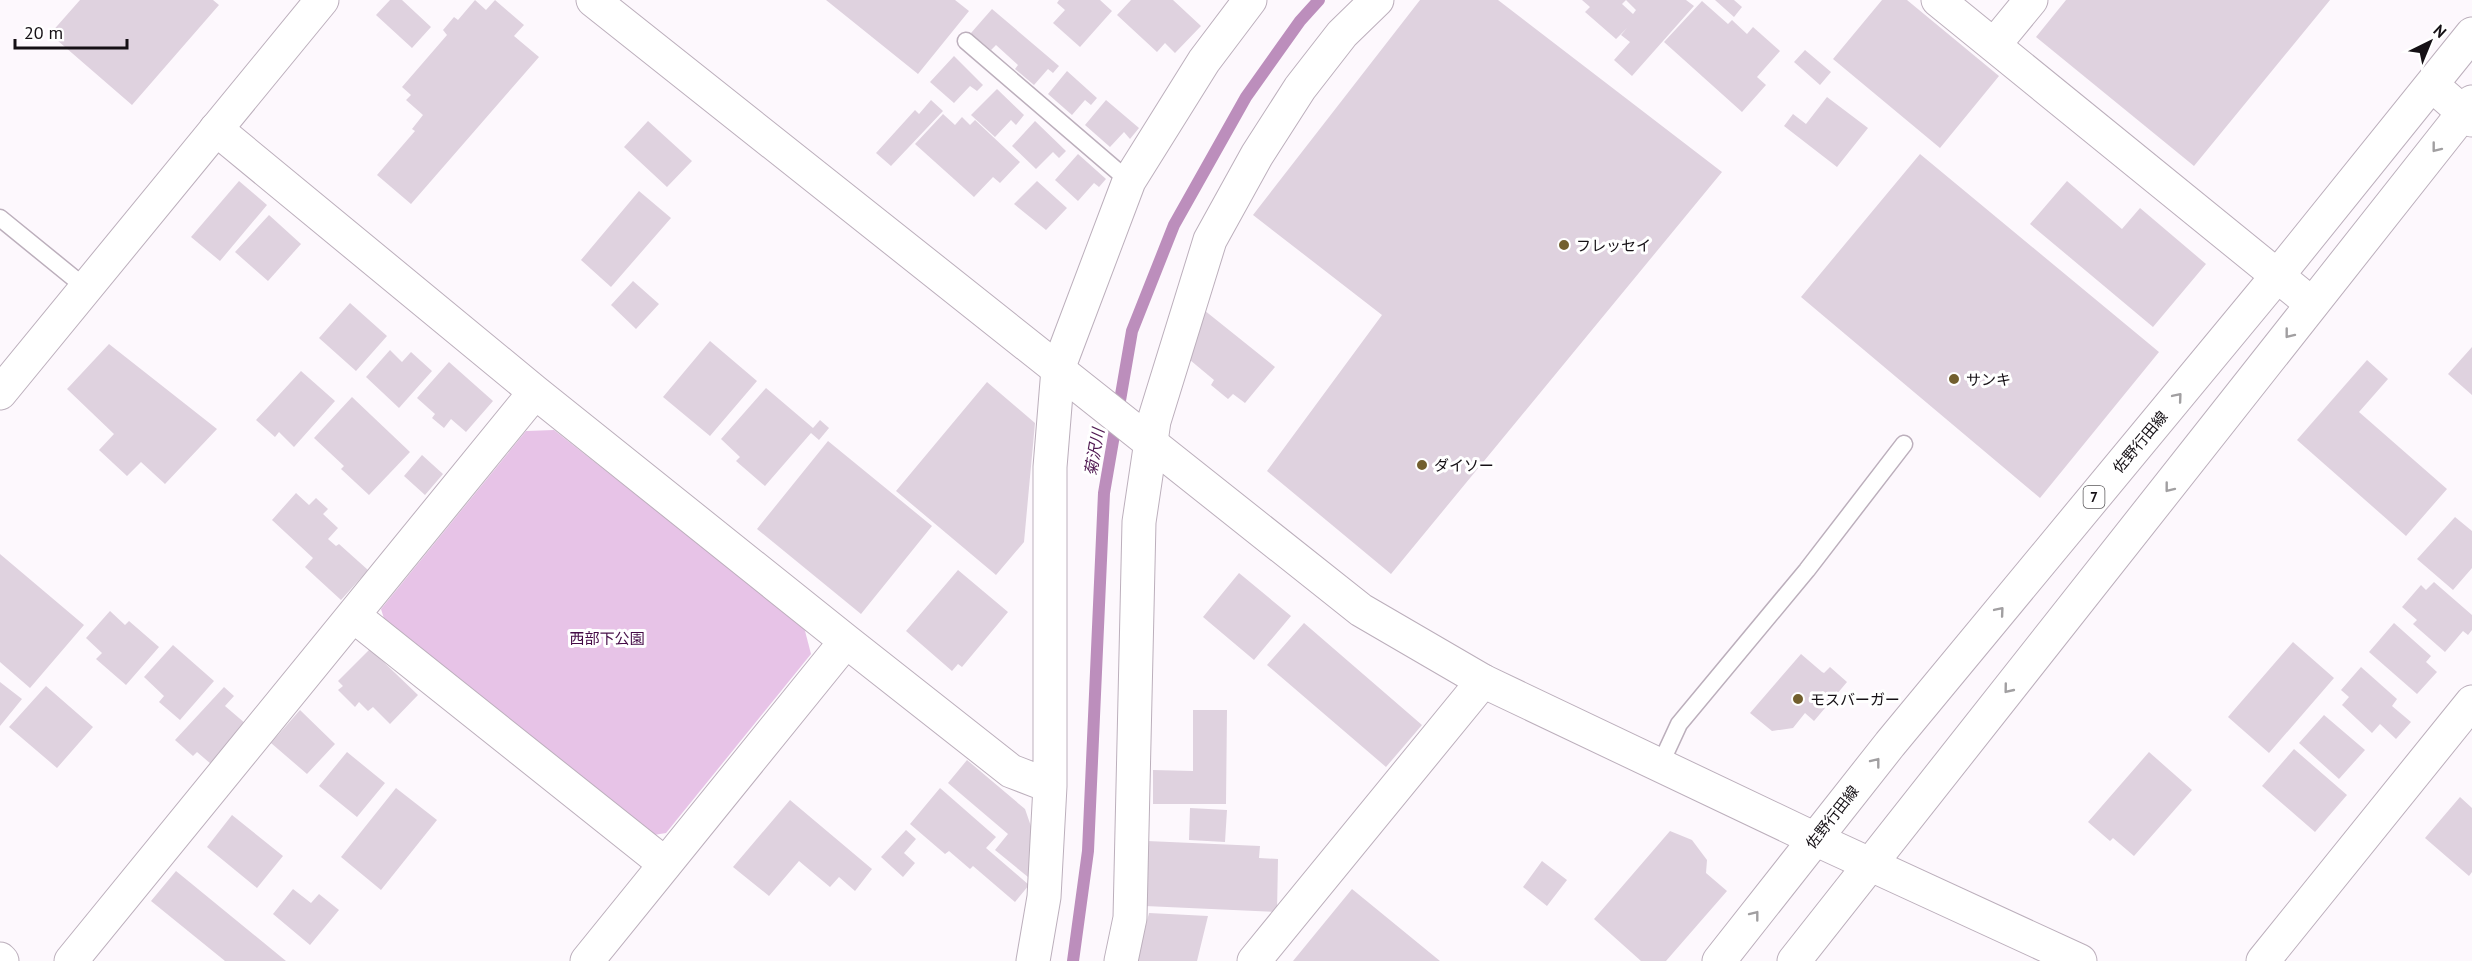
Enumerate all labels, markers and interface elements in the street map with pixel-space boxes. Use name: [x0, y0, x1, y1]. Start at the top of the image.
scale bar: [15, 12, 128, 50]
north arrow: [2400, 12, 2460, 72]
text: N: [2430, 20, 2451, 42]
text: 20 m: [24, 21, 63, 44]
one-way arrow: [2432, 141, 2443, 152]
place label: フレッセイ: [1576, 236, 1651, 255]
marker: フレッセイ: [1557, 238, 1571, 252]
one-way arrow: [2285, 327, 2296, 338]
place label: サンキ: [1966, 370, 2011, 389]
marker: サンキ: [1947, 372, 1961, 386]
one-way arrow: [2170, 393, 2181, 404]
street label: 佐野行田線: [2109, 407, 2171, 477]
water label: 菊沢川: [1080, 425, 1108, 477]
place label: ダイソー: [1434, 456, 1494, 475]
marker: ダイソー: [1415, 458, 1429, 472]
one-way arrow: [2166, 481, 2177, 492]
road number: 7: [2084, 486, 2104, 508]
one-way arrow: [1992, 607, 2003, 618]
park label: 西部下公園: [569, 629, 645, 648]
one-way arrow: [2005, 683, 2016, 694]
place label: モスバーガー: [1810, 690, 1900, 709]
marker: モスバーガー: [1791, 692, 1805, 706]
one-way arrow: [1868, 758, 1879, 769]
street label: 佐野行田線: [1801, 782, 1863, 852]
one-way arrow: [1748, 911, 1759, 922]

